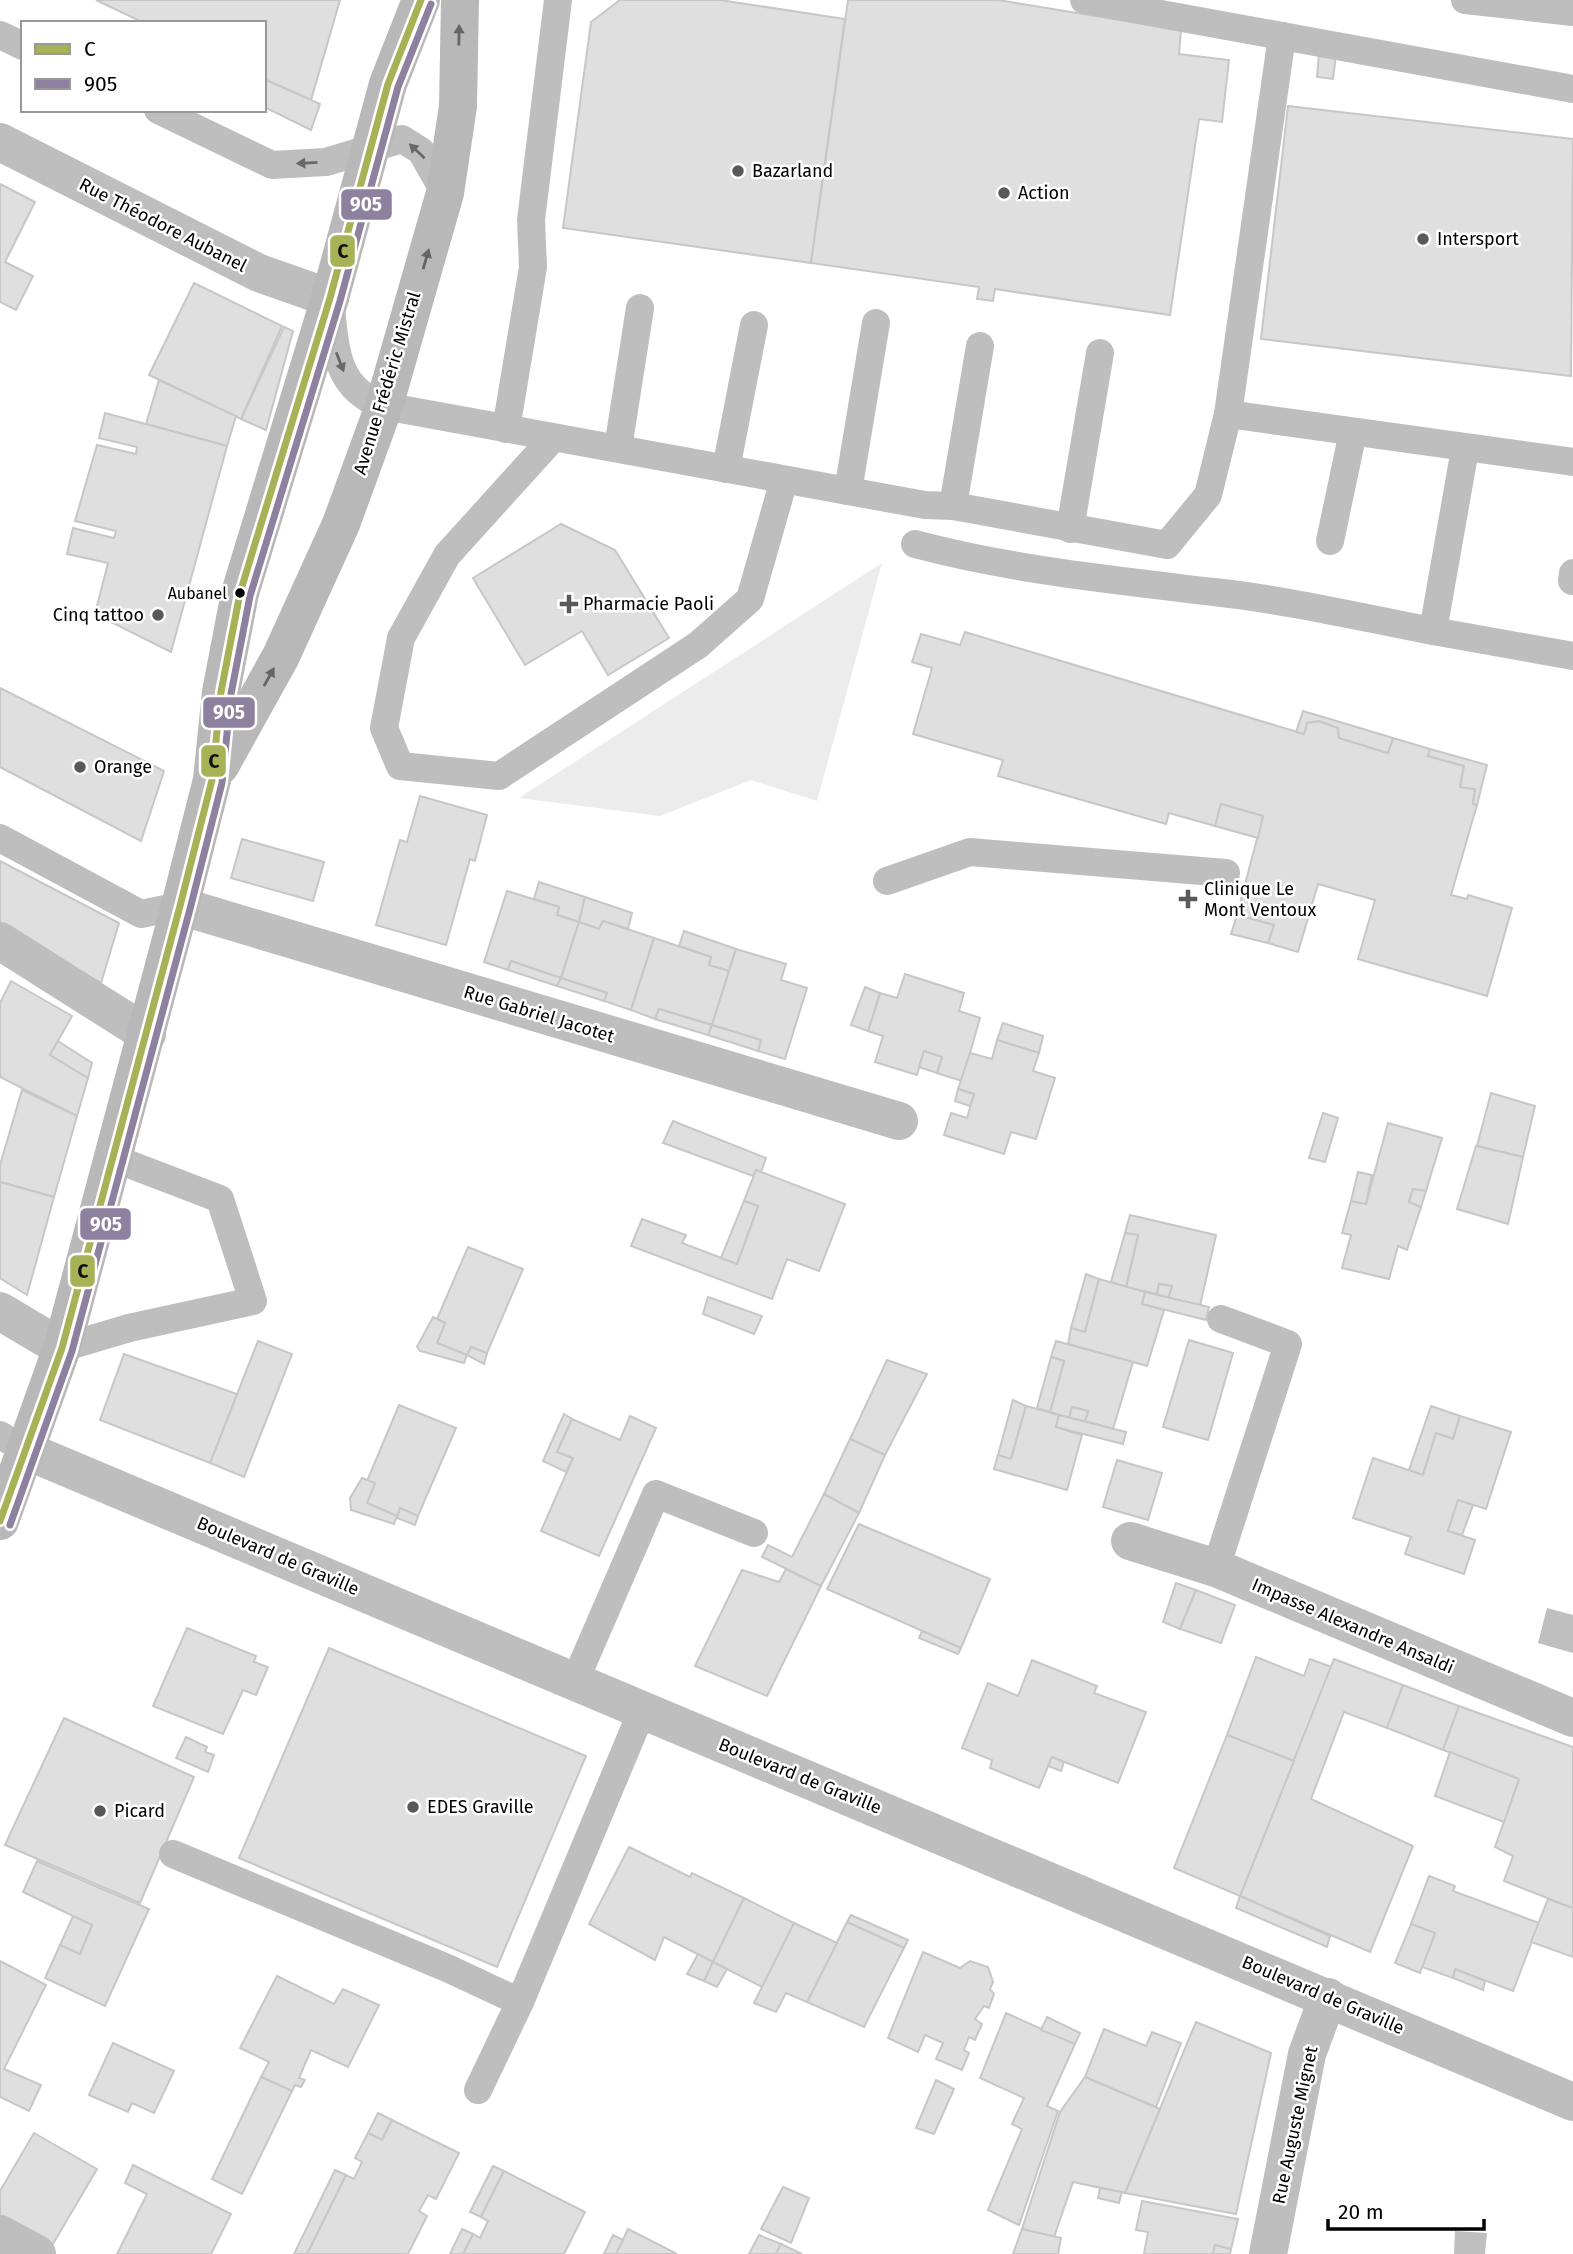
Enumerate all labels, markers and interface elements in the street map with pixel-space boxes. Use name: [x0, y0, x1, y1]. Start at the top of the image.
legend: [21, 21, 266, 112]
one-way arrow: [454, 24, 465, 46]
text: C: [84, 36, 96, 62]
text: 905: [84, 71, 117, 97]
one-way arrow: [409, 143, 426, 159]
one-way arrow: [295, 158, 317, 169]
place label: Bazarland: [752, 160, 833, 182]
marker: Bazarland: [730, 163, 746, 179]
street label: Rue Théodore Aubanel: [76, 173, 250, 277]
place label: Action: [1018, 182, 1070, 204]
marker: Action: [996, 185, 1012, 201]
line badge: 905: [340, 188, 393, 221]
text: 905: [350, 193, 382, 216]
place label: Intersport: [1437, 228, 1519, 250]
marker: Intersport: [1415, 231, 1431, 247]
line badge: C: [329, 234, 356, 268]
text: C: [338, 240, 349, 263]
one-way arrow: [421, 248, 431, 269]
street label: Avenue Frédéric Mistral: [349, 289, 425, 477]
one-way arrow: [335, 352, 346, 373]
place label: Aubanel: [168, 584, 227, 603]
marker: Aubanel: [233, 586, 247, 600]
place label: Pharmacie Paoli: [583, 593, 714, 615]
marker: Pharmacie Paoli: [561, 596, 577, 612]
place label: Cinq tattoo: [53, 604, 144, 626]
marker: Cinq tattoo: [150, 607, 166, 623]
one-way arrow: [263, 668, 275, 687]
line badge: 905: [202, 696, 256, 729]
text: 905: [213, 701, 245, 724]
line badge: C: [200, 744, 227, 778]
text: C: [209, 750, 220, 773]
place label: Orange: [94, 756, 152, 778]
marker: Orange: [72, 759, 88, 775]
place label: Clinique Le Mont Ventoux: [1204, 878, 1316, 921]
marker: Clinique Le Mont Ventoux: [1178, 889, 1198, 909]
street label: Rue Gabriel Jacotet: [461, 981, 617, 1048]
line badge: 905: [79, 1207, 132, 1241]
text: 905: [90, 1213, 122, 1236]
line badge: C: [69, 1254, 96, 1288]
text: C: [78, 1260, 89, 1283]
street label: Boulevard de Graville: [194, 1512, 362, 1600]
street label: Impasse Alexandre Ansaldi: [1249, 1573, 1457, 1679]
street label: Boulevard de Graville: [715, 1733, 885, 1819]
place label: EDES Graville: [427, 1796, 534, 1818]
marker: EDES Graville: [405, 1799, 421, 1815]
place label: Picard: [114, 1800, 165, 1822]
marker: Picard: [92, 1803, 108, 1819]
street label: Boulevard de Graville: [1239, 1951, 1407, 2039]
street label: Rue Auguste Mignet: [1268, 2044, 1323, 2206]
scale bar: [1328, 2188, 1484, 2232]
text: 20 m: [1338, 2199, 1384, 2225]

